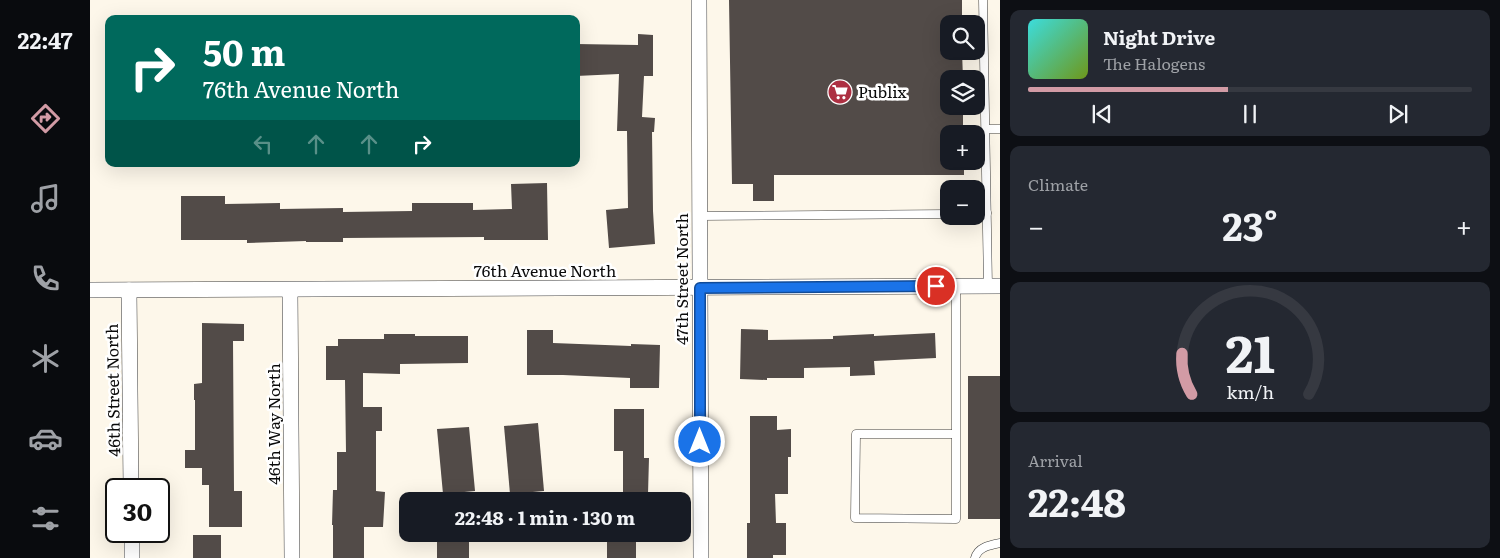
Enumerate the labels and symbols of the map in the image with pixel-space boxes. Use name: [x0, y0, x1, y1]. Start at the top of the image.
supermarket icon: Publix: [827, 79, 853, 105]
place label: Publix: [858, 79, 908, 103]
street label: 47th Street North: [669, 213, 693, 345]
street label: 76th Avenue North: [474, 258, 617, 282]
pin: [915, 265, 957, 307]
street label: 46th Street North: [99, 323, 125, 457]
street label: 46th Way North: [261, 363, 285, 485]
position arrow: [673, 415, 725, 467]
speed limit sign: 30: [105, 478, 170, 543]

